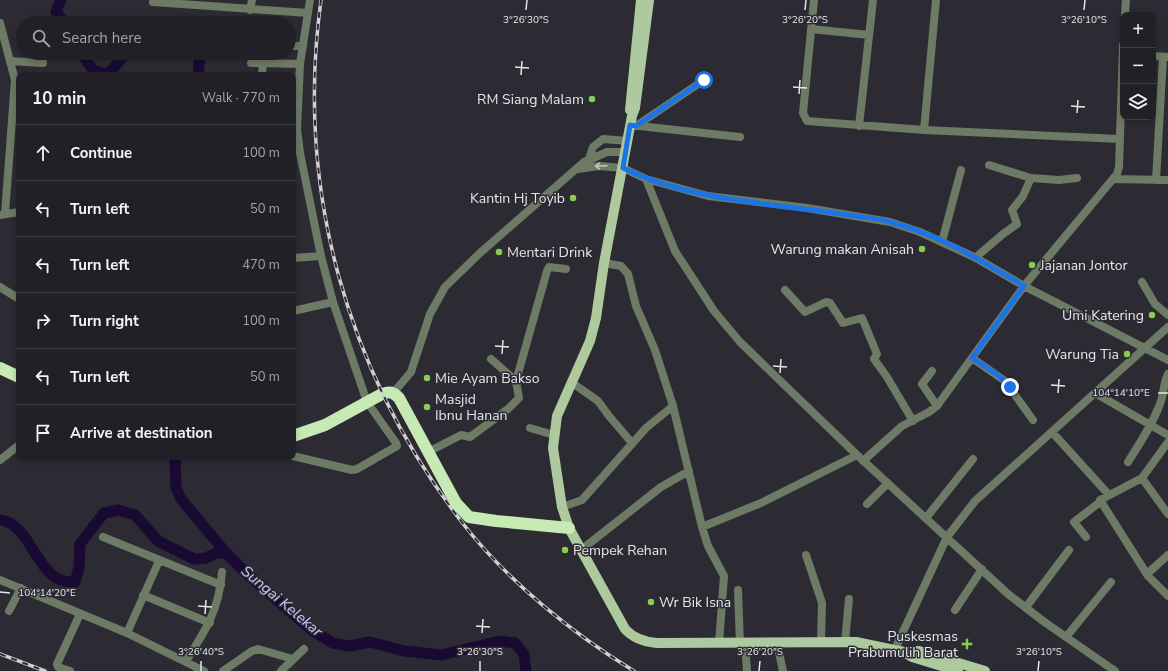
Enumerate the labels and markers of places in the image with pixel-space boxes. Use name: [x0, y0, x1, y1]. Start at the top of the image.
place label: RM Siang Malam: [477, 90, 584, 109]
marker: RM Siang Malam: [587, 94, 597, 104]
place label: Kantin Hj Toyib: [470, 189, 565, 208]
marker: Kantin Hj Toyib: [568, 193, 578, 203]
place label: Warung makan Anisah: [771, 240, 914, 259]
place label: Mentari Drink: [507, 243, 593, 262]
marker: Warung makan Anisah: [917, 244, 927, 254]
marker: Mentari Drink: [494, 247, 504, 257]
place label: Jajanan Jontor: [1039, 256, 1128, 275]
marker: Jajanan Jontor: [1027, 260, 1037, 270]
place label: Umi Katering: [1062, 306, 1144, 325]
marker: Umi Katering: [1147, 310, 1157, 320]
place label: Warung Tia: [1045, 345, 1119, 364]
marker: Warung Tia: [1122, 349, 1132, 359]
place label: Mie Ayam Bakso: [435, 369, 540, 388]
marker: Mie Ayam Bakso: [422, 373, 432, 383]
place label: Masjid Ibnu Hanan: [435, 390, 508, 425]
marker: Masjid Ibnu Hanan: [422, 402, 432, 412]
place label: Pempek Rehan: [573, 541, 667, 560]
marker: Pempek Rehan: [560, 545, 570, 555]
place label: Wr Bik Isna: [659, 593, 731, 612]
marker: Wr Bik Isna: [646, 597, 656, 607]
place label: Puskesmas Prabumulih Barat: [848, 627, 958, 662]
marker: Puskesmas Prabumulih Barat: [961, 638, 973, 650]

